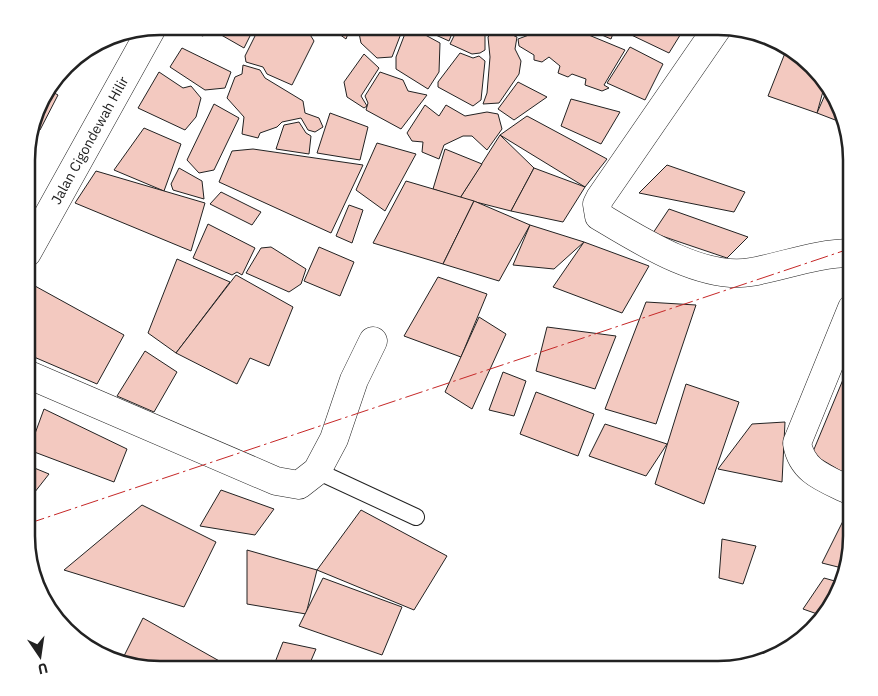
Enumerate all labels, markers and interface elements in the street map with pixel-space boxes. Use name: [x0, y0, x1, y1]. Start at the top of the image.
street label: Jalan Cigondewah Hilir: [47, 73, 132, 207]
north arrow: [15, 631, 65, 681]
text: U: [36, 659, 50, 679]

